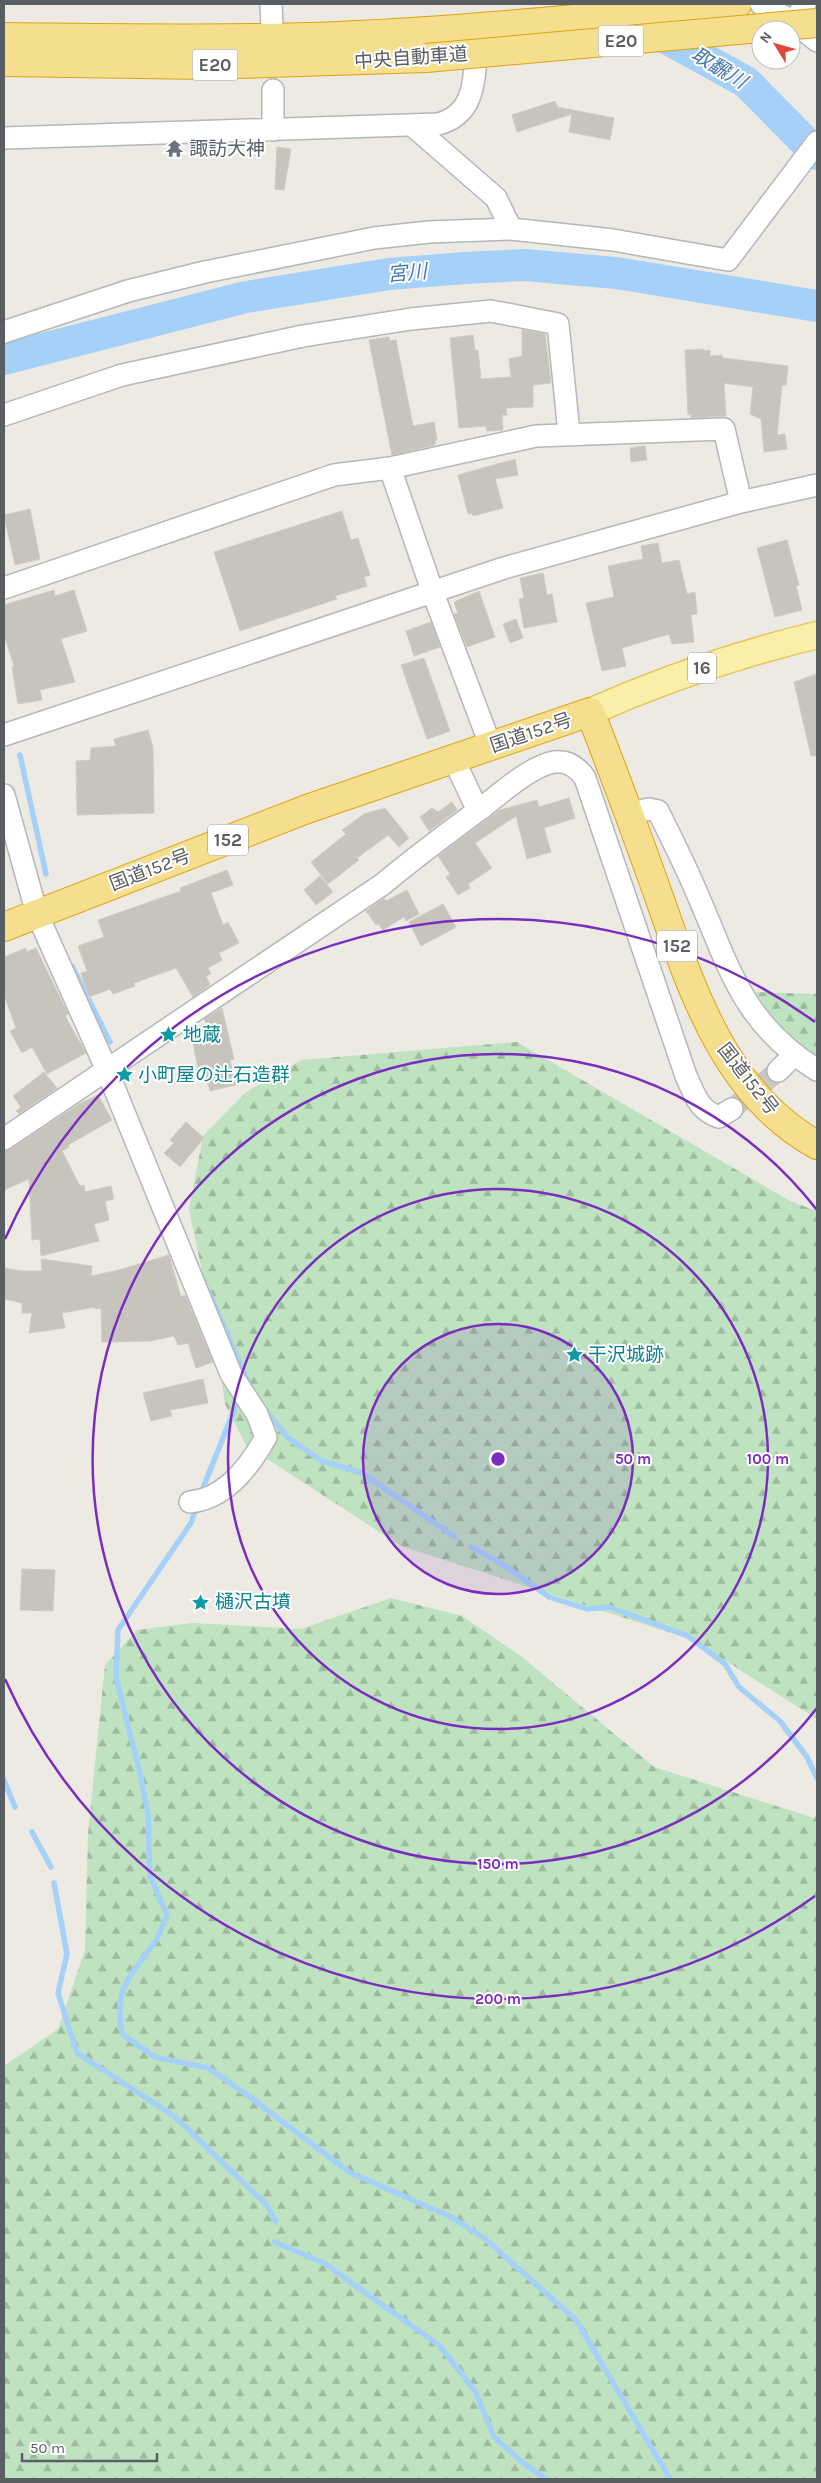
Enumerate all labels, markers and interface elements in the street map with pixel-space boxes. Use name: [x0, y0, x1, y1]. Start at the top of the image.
north arrow: [751, 20, 801, 70]
road number: E20: [598, 26, 644, 56]
text: N: [756, 28, 776, 47]
street label: 中央自動車道: [353, 43, 469, 73]
water label: 取飜川: [687, 43, 752, 94]
road number: E20: [192, 50, 238, 80]
place label: 諏訪大神: [189, 138, 265, 160]
temple icon: 諏訪大神: [165, 139, 185, 159]
water label: 宮川: [386, 260, 430, 286]
road number: 16: [688, 652, 716, 684]
street label: 国道152号: [487, 709, 575, 757]
road number: 152: [208, 824, 248, 856]
street label: 国道152号: [106, 844, 194, 896]
road number: 152: [657, 930, 697, 961]
place label: 地蔵: [183, 1024, 221, 1046]
place icon: 地蔵: [159, 1025, 179, 1045]
street label: 国道152号: [713, 1039, 783, 1119]
place label: 小町屋の辻石造群: [138, 1064, 290, 1086]
place icon: 小町屋の辻石造群: [114, 1065, 134, 1085]
place label: 干沢城跡: [588, 1344, 664, 1366]
place icon: 干沢城跡: [564, 1345, 584, 1365]
centre of rings: [489, 1450, 507, 1468]
text: 50 m: [615, 1450, 651, 1468]
text: 100 m: [747, 1450, 789, 1468]
place label: 樋沢古墳: [215, 1591, 291, 1613]
place icon: 樋沢古墳: [191, 1592, 211, 1612]
text: 150 m: [477, 1855, 519, 1873]
text: 200 m: [475, 1990, 521, 2008]
scale bar: [22, 2430, 158, 2462]
text: 50 m: [30, 2439, 65, 2457]

